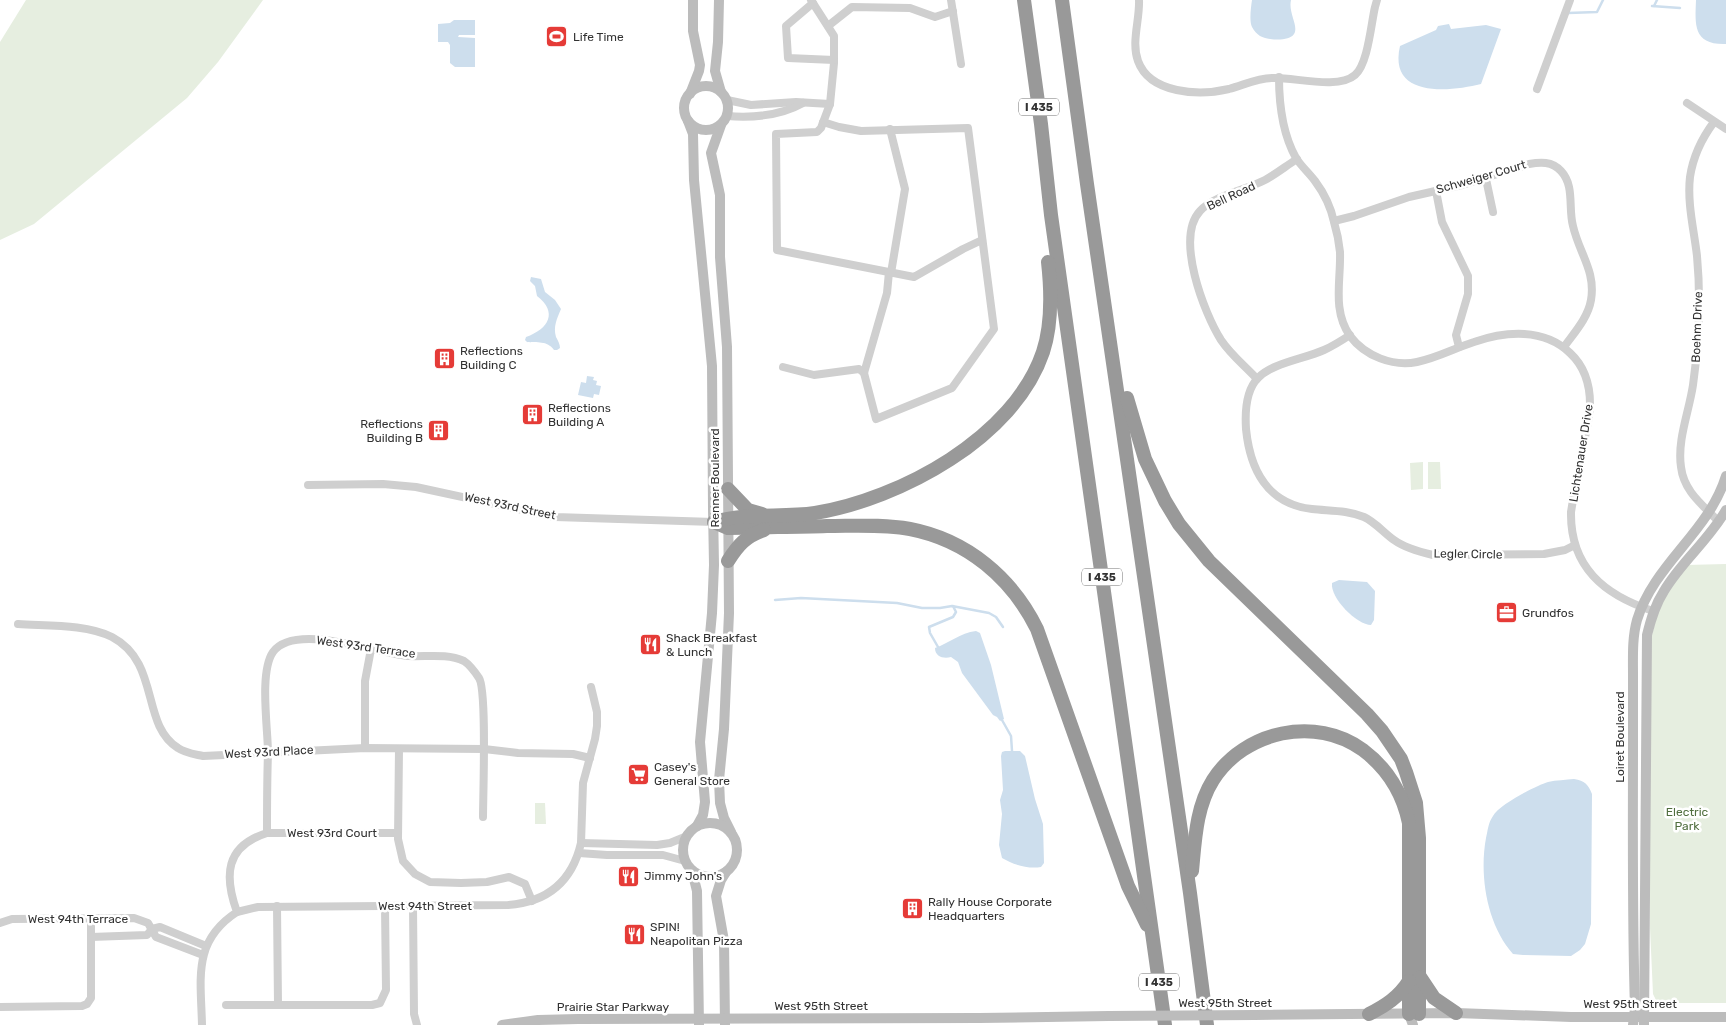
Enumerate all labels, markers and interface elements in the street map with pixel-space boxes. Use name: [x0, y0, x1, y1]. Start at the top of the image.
sports icon: Life Time: [545, 25, 569, 49]
place label: Life Time: [573, 30, 624, 44]
road number: I 435: [1019, 98, 1059, 115]
street label: Schweiger Court: [1434, 157, 1528, 197]
street label: Bell Road: [1204, 179, 1258, 213]
street label: Boehm Drive: [1689, 291, 1705, 363]
place label: Reflections Building C: [460, 344, 523, 372]
building icon: Reflections Building C: [432, 346, 456, 370]
place label: Reflections Building A: [548, 401, 611, 429]
building icon: Reflections Building A: [520, 403, 544, 427]
street label: Lichtenauer Drive: [1566, 403, 1596, 503]
place label: Reflections Building B: [360, 417, 423, 445]
building icon: Reflections Building B: [427, 419, 451, 443]
street label: Renner Boulevard: [708, 428, 722, 528]
street label: West 93rd Street: [463, 489, 557, 523]
street label: Legler Circle: [1433, 546, 1503, 562]
road number: I 435: [1082, 568, 1122, 586]
office icon: Grundfos: [1494, 601, 1518, 625]
place label: Grundfos: [1522, 606, 1574, 620]
place label: Shack Breakfast & Lunch: [666, 631, 757, 659]
street label: West 93rd Terrace: [316, 633, 417, 661]
restaurant icon: Shack Breakfast & Lunch: [638, 633, 662, 657]
street label: Loiret Boulevard: [1613, 691, 1627, 783]
street label: West 93rd Place: [224, 743, 314, 761]
place label: Casey's General Store: [654, 760, 730, 788]
supermarket icon: Casey's General Store: [626, 762, 650, 786]
park label: Electric Park: [1666, 805, 1709, 833]
street label: West 93rd Court: [287, 826, 377, 840]
restaurant icon: Jimmy John's: [616, 864, 640, 888]
place label: Jimmy John's: [644, 869, 722, 883]
place label: Rally House Corporate Headquarters: [928, 895, 1052, 923]
building icon: Rally House Corporate Headquarters: [900, 897, 924, 921]
street label: West 94th Street: [378, 899, 472, 913]
street label: West 94th Terrace: [28, 912, 128, 926]
place label: SPIN! Neapolitan Pizza: [650, 920, 743, 948]
restaurant icon: SPIN! Neapolitan Pizza: [622, 922, 646, 946]
road number: I 435: [1139, 974, 1179, 990]
street label: West 95th Street: [1178, 996, 1272, 1010]
street label: West 95th Street: [1583, 997, 1677, 1011]
street label: West 95th Street: [774, 999, 868, 1013]
street label: Prairie Star Parkway: [557, 1000, 670, 1014]

